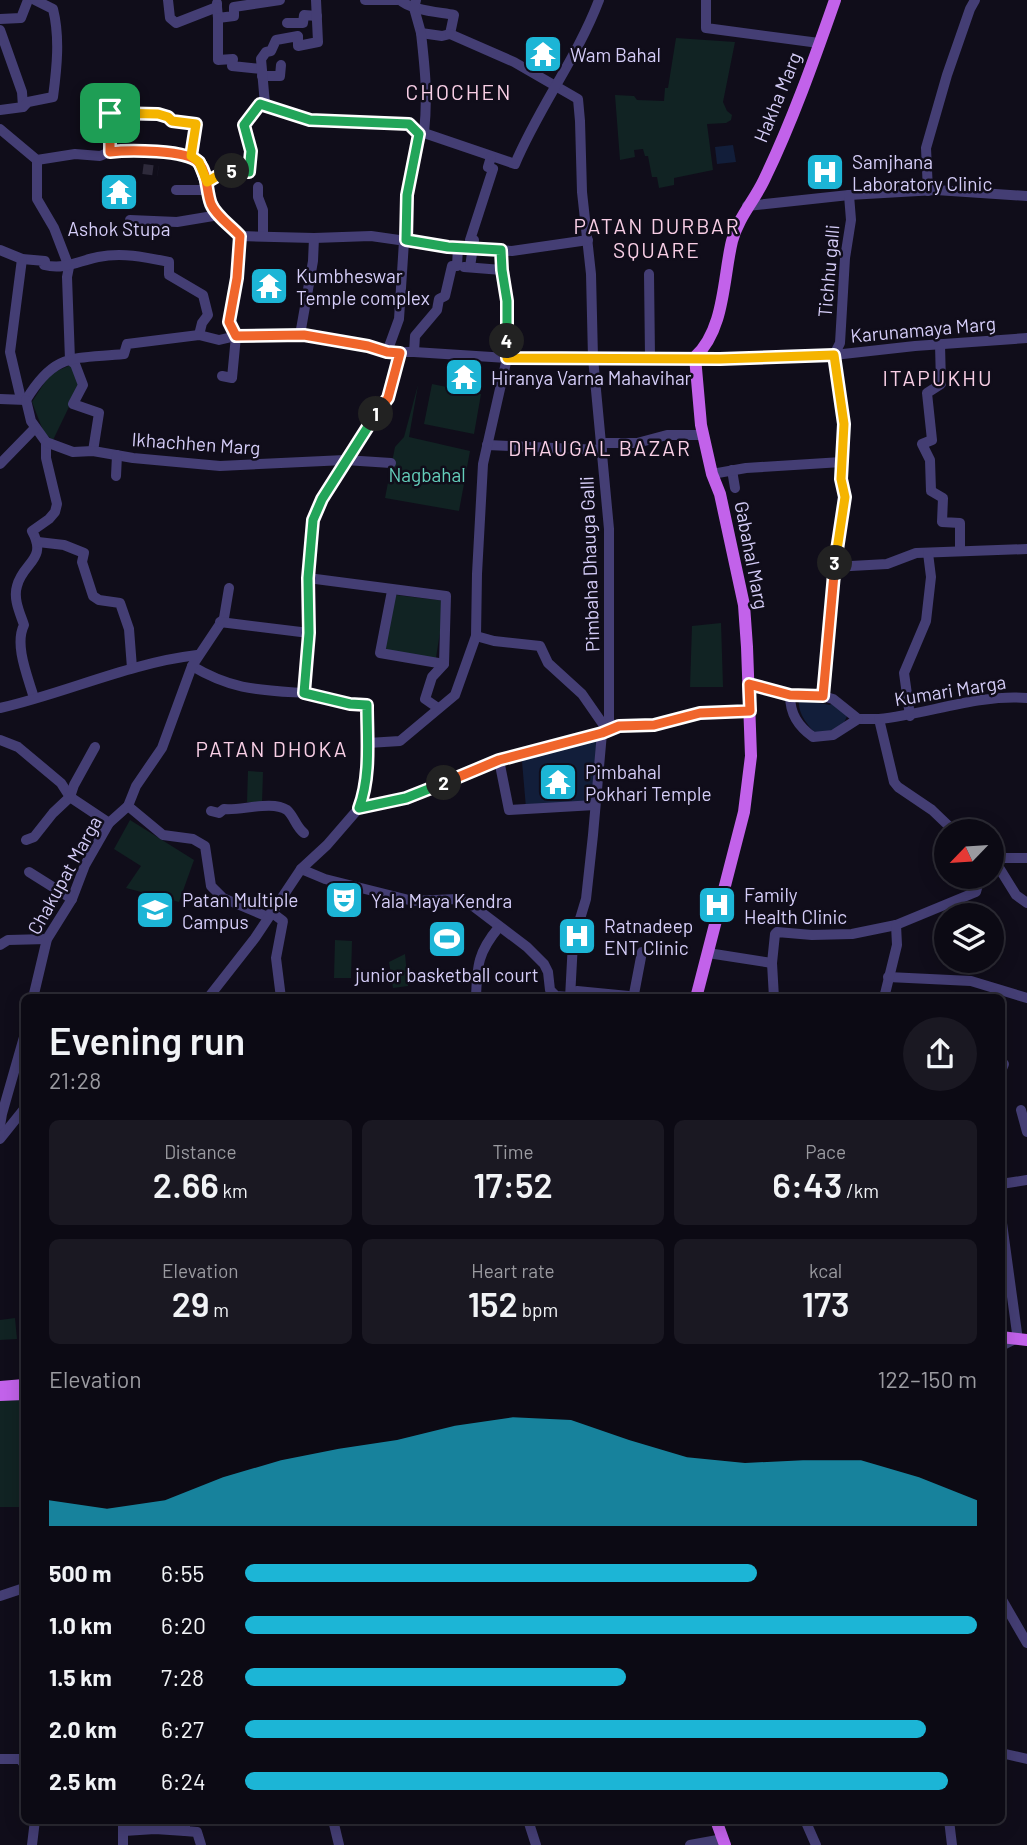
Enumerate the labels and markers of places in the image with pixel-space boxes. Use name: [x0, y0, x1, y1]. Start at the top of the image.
temple icon: Wam Bahal: [522, 33, 564, 75]
place label: Wam Bahal: [570, 43, 661, 66]
pin: [80, 83, 140, 143]
place label: Samjhana Laboratory Clinic: [852, 150, 992, 195]
hospital icon: Samjhana Laboratory Clinic: [804, 151, 846, 193]
pin: 5: [215, 154, 250, 188]
temple icon: Ashok Stupa: [98, 171, 140, 213]
place label: Ashok Stupa: [68, 217, 170, 240]
place label: Kumbheswar Temple complex: [296, 264, 430, 309]
temple icon: Kumbheswar Temple complex: [248, 265, 290, 307]
pin: 4: [490, 324, 524, 358]
temple icon: Hiranya Varna Mahavihar: [443, 356, 485, 398]
place label: Hiranya Varna Mahavihar: [491, 366, 692, 389]
pin: 1: [358, 396, 394, 432]
pin: 3: [818, 546, 852, 580]
place label: Pimbahal Pokhari Temple: [585, 760, 712, 805]
temple icon: Pimbahal Pokhari Temple: [537, 761, 579, 803]
pin: 2: [426, 766, 462, 800]
theatre icon: Yala Maya Kendra: [323, 879, 365, 921]
place label: Family Health Clinic: [744, 883, 847, 928]
hospital icon: Family Health Clinic: [696, 884, 738, 926]
place label: Patan Multiple Campus: [182, 888, 298, 933]
school or university icon: Patan Multiple Campus: [134, 889, 176, 931]
place label: Yala Maya Kendra: [371, 889, 512, 912]
place label: Ratnadeep ENT Clinic: [604, 914, 693, 959]
hospital icon: Ratnadeep ENT Clinic: [556, 915, 598, 957]
sports icon: junior basketball court: [426, 918, 468, 960]
place label: junior basketball court: [354, 963, 539, 986]

